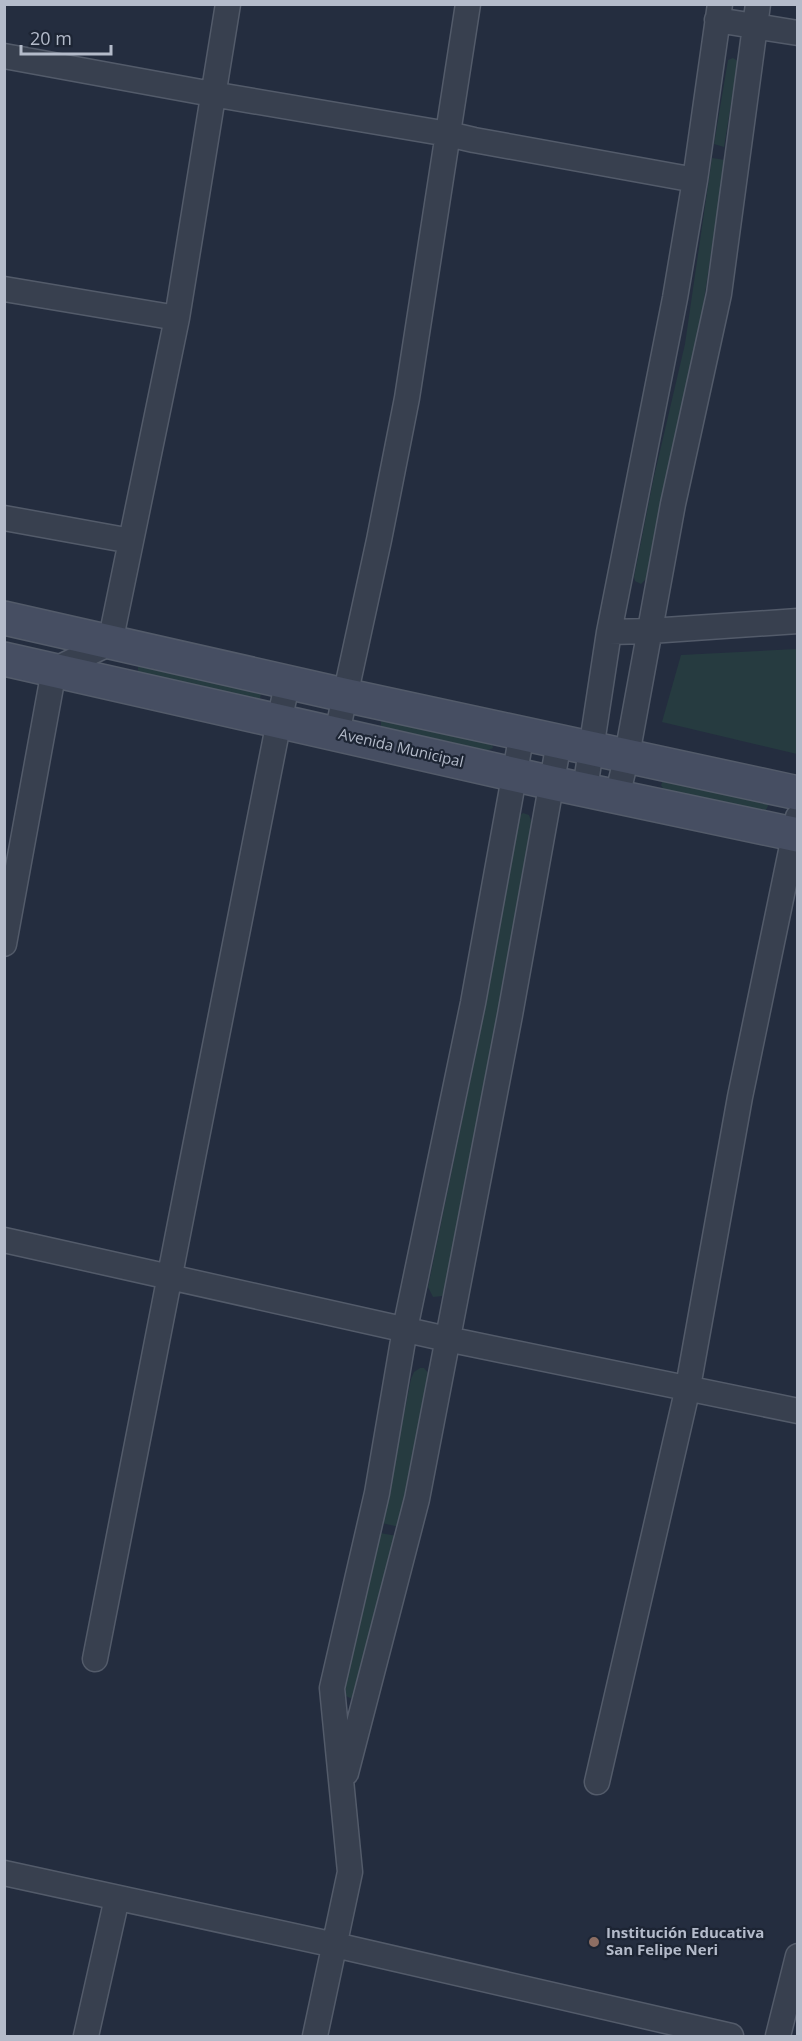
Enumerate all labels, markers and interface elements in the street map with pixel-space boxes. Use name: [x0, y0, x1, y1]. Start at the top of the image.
scale bar: [21, 18, 111, 56]
text: 20 m: [30, 26, 72, 50]
street label: Avenida Municipal: [337, 723, 466, 771]
place label: Institución Educativa San Felipe Neri: [606, 1922, 764, 1959]
marker: Institución Educativa San Felipe Neri: [587, 1935, 601, 1949]

